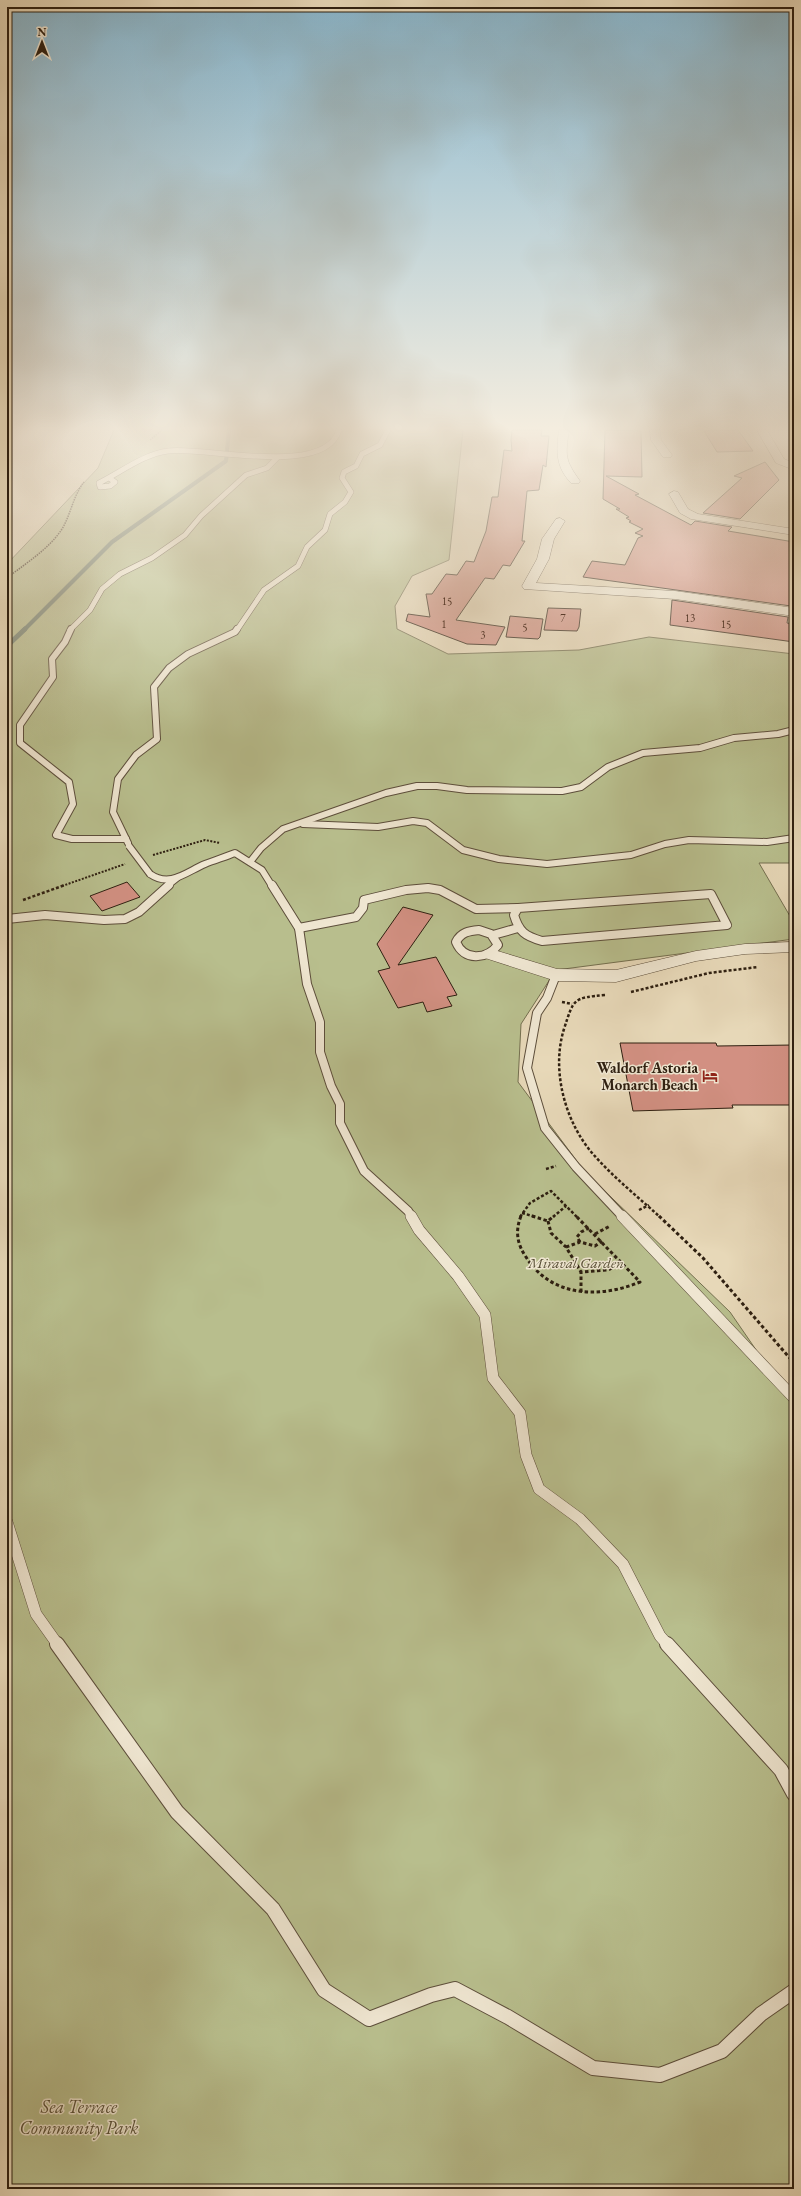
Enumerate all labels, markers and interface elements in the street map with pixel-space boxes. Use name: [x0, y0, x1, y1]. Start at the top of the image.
north arrow: [22, 22, 62, 62]
text: N: [38, 25, 47, 39]
house number: 15: [442, 594, 452, 608]
house number: 7: [560, 611, 566, 625]
house number: 13: [685, 611, 695, 625]
house number: 1: [441, 617, 447, 631]
house number: 15: [721, 617, 731, 631]
house number: 5: [522, 620, 528, 634]
house number: 3: [480, 628, 486, 642]
place label: Waldorf Astoria Monarch Beach: [596, 1058, 699, 1094]
hotel icon: Waldorf Astoria Monarch Beach: [701, 1067, 719, 1085]
park label: Miraval Garden: [527, 1253, 624, 1272]
park label: Sea Terrace Community Park: [20, 2095, 138, 2140]

